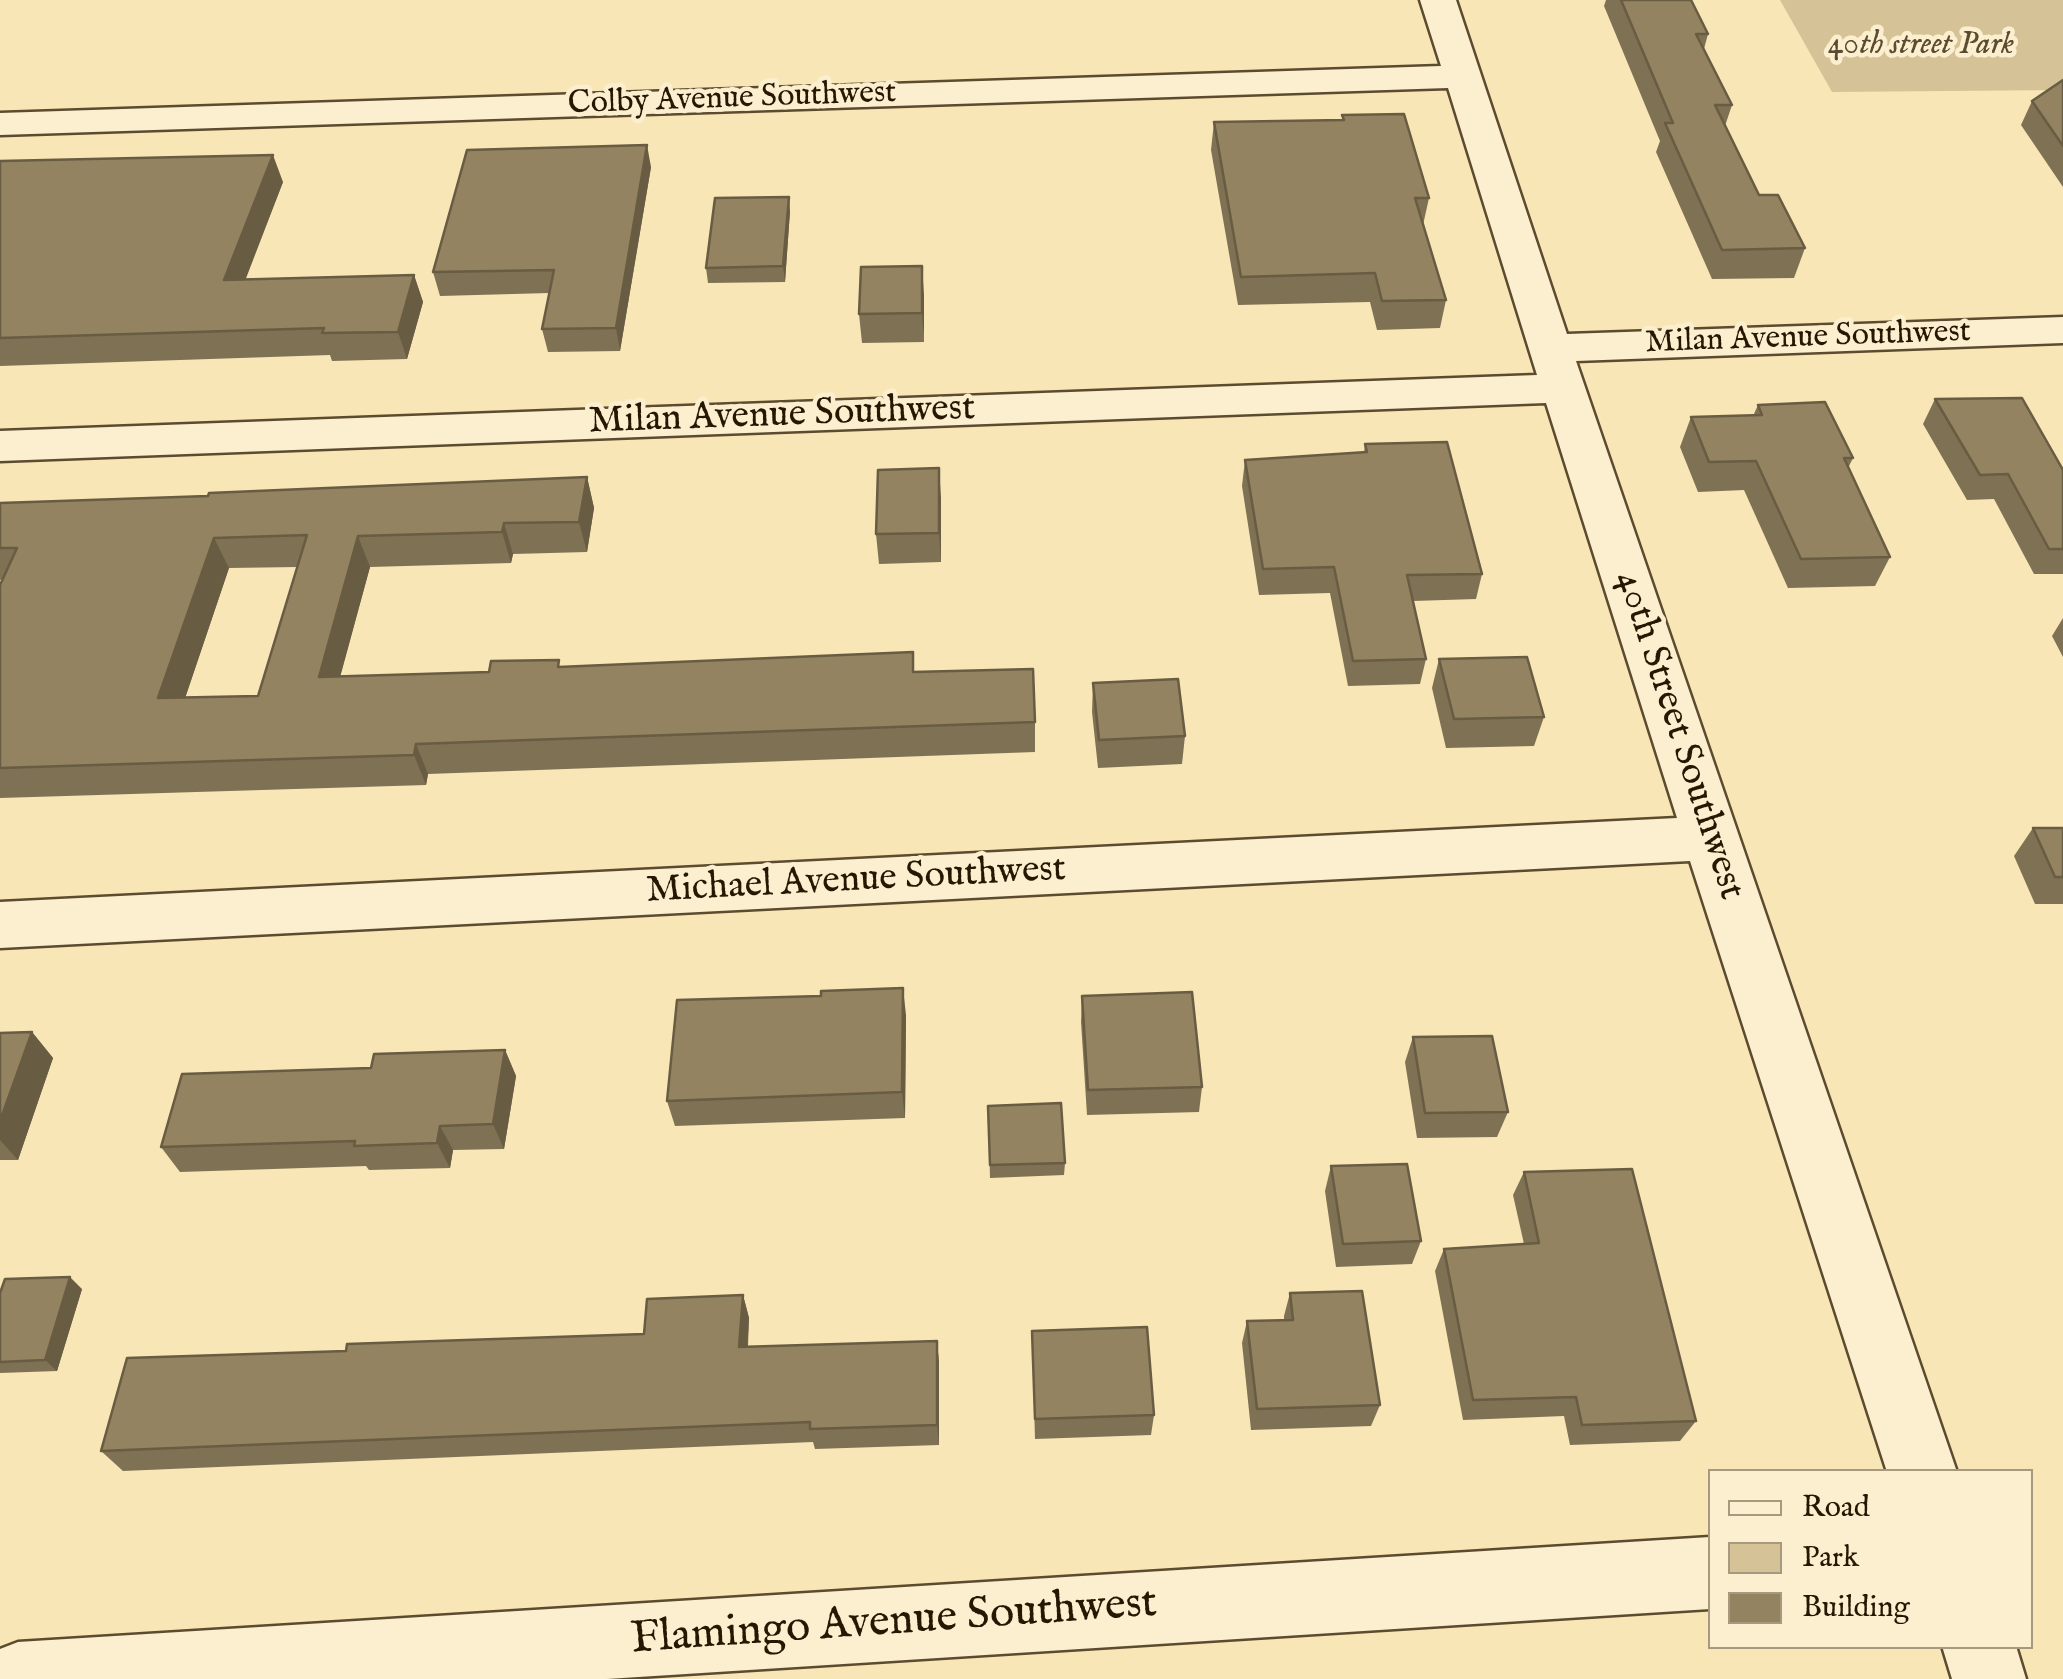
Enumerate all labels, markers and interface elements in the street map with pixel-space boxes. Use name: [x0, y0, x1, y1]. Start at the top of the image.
park label: 40th street Park: [1828, 27, 2014, 65]
street label: Colby Avenue Southwest: [567, 75, 897, 125]
street label: Milan Avenue Southwest: [1645, 314, 1971, 364]
street label: Milan Avenue Southwest: [588, 387, 976, 447]
street label: 40th Street Southwest: [1603, 566, 1753, 906]
street label: Michael Avenue Southwest: [645, 848, 1067, 916]
legend: [1708, 1469, 2033, 1649]
text: Road: [1802, 1489, 1870, 1527]
text: Park: [1802, 1539, 1859, 1577]
street label: Flamingo Avenue Southwest: [629, 1579, 1159, 1669]
text: Building: [1802, 1589, 1910, 1627]

